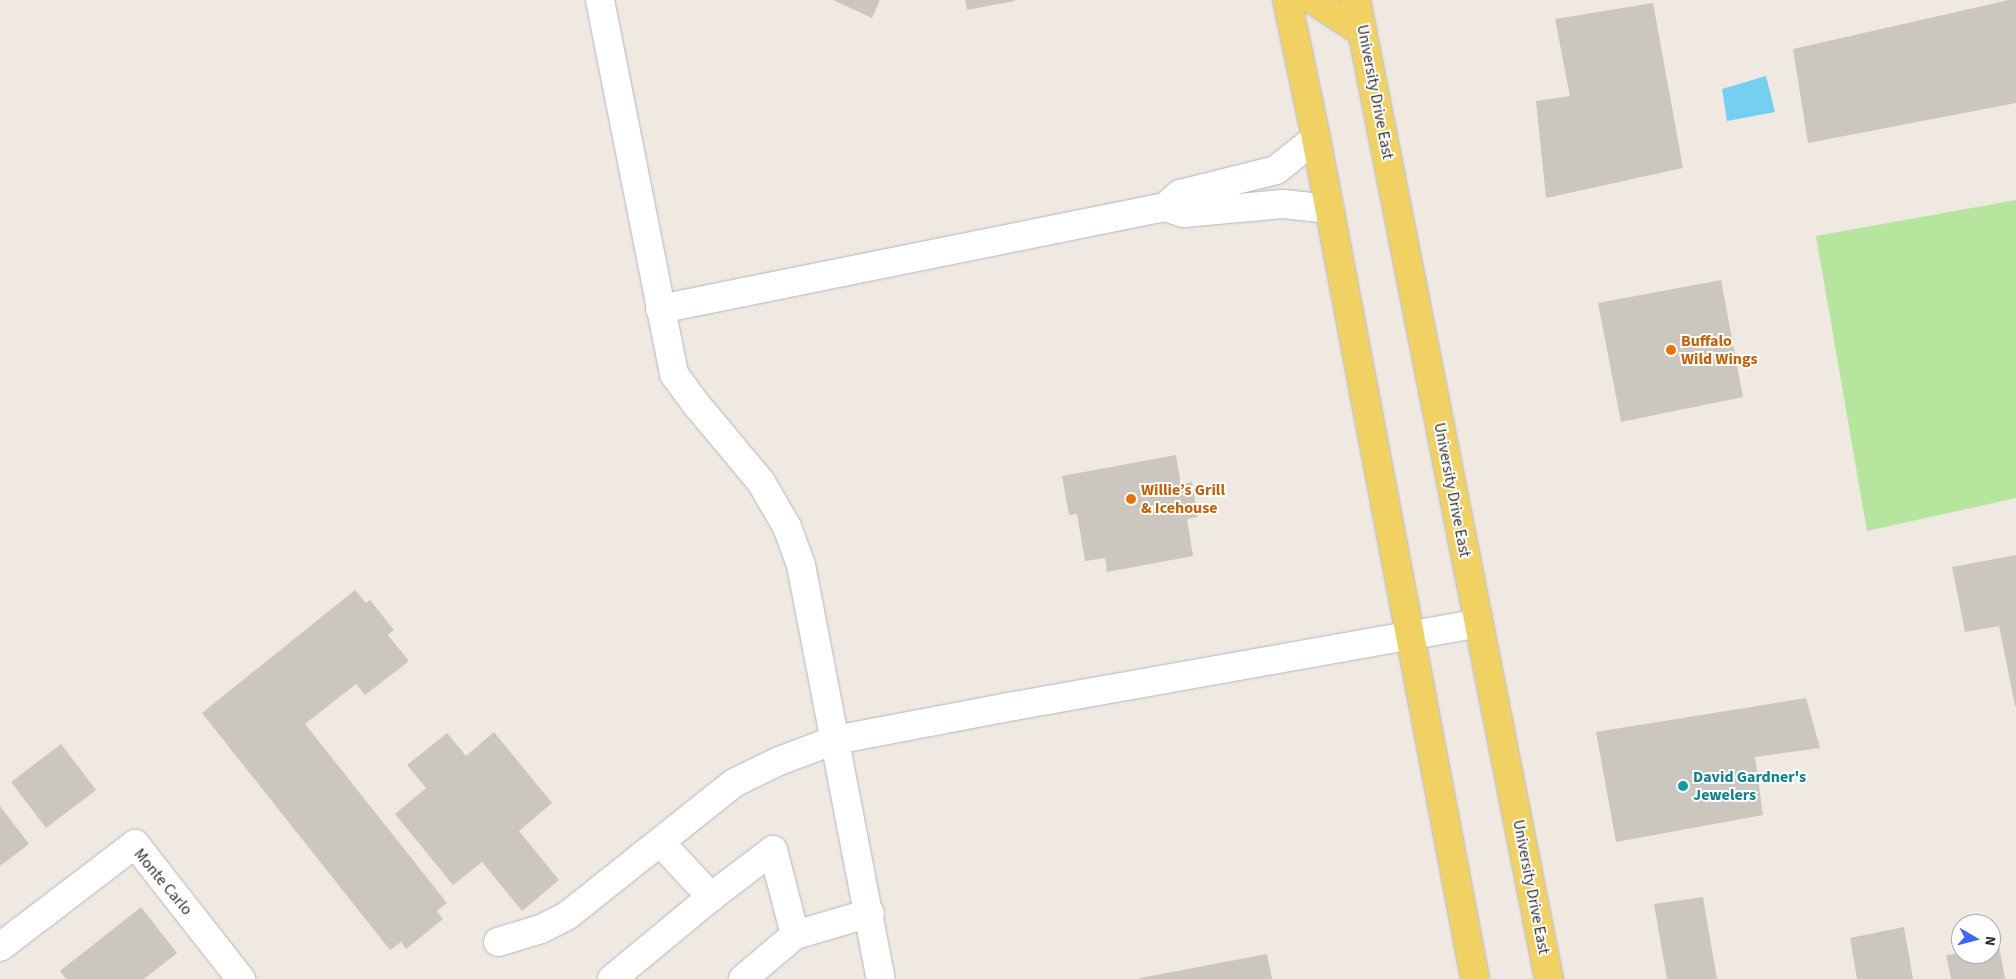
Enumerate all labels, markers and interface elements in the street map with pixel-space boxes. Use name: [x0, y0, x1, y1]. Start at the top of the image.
street label: University Drive East: [1353, 23, 1397, 161]
place label: Buffalo Wild Wings: [1681, 331, 1758, 369]
marker: Buffalo Wild Wings: [1665, 344, 1677, 356]
street label: University Drive East: [1430, 421, 1474, 559]
place label: Willie’s Grill & Icehouse: [1141, 480, 1225, 518]
marker: Willie’s Grill & Icehouse: [1125, 493, 1137, 505]
place label: David Gardner's Jewelers: [1693, 767, 1806, 805]
marker: David Gardner's Jewelers: [1677, 780, 1689, 792]
street label: University Drive East: [1509, 818, 1553, 956]
street label: Monte Carlo: [130, 845, 196, 919]
north arrow: [1951, 914, 2001, 964]
text: N: [1979, 935, 2000, 947]

